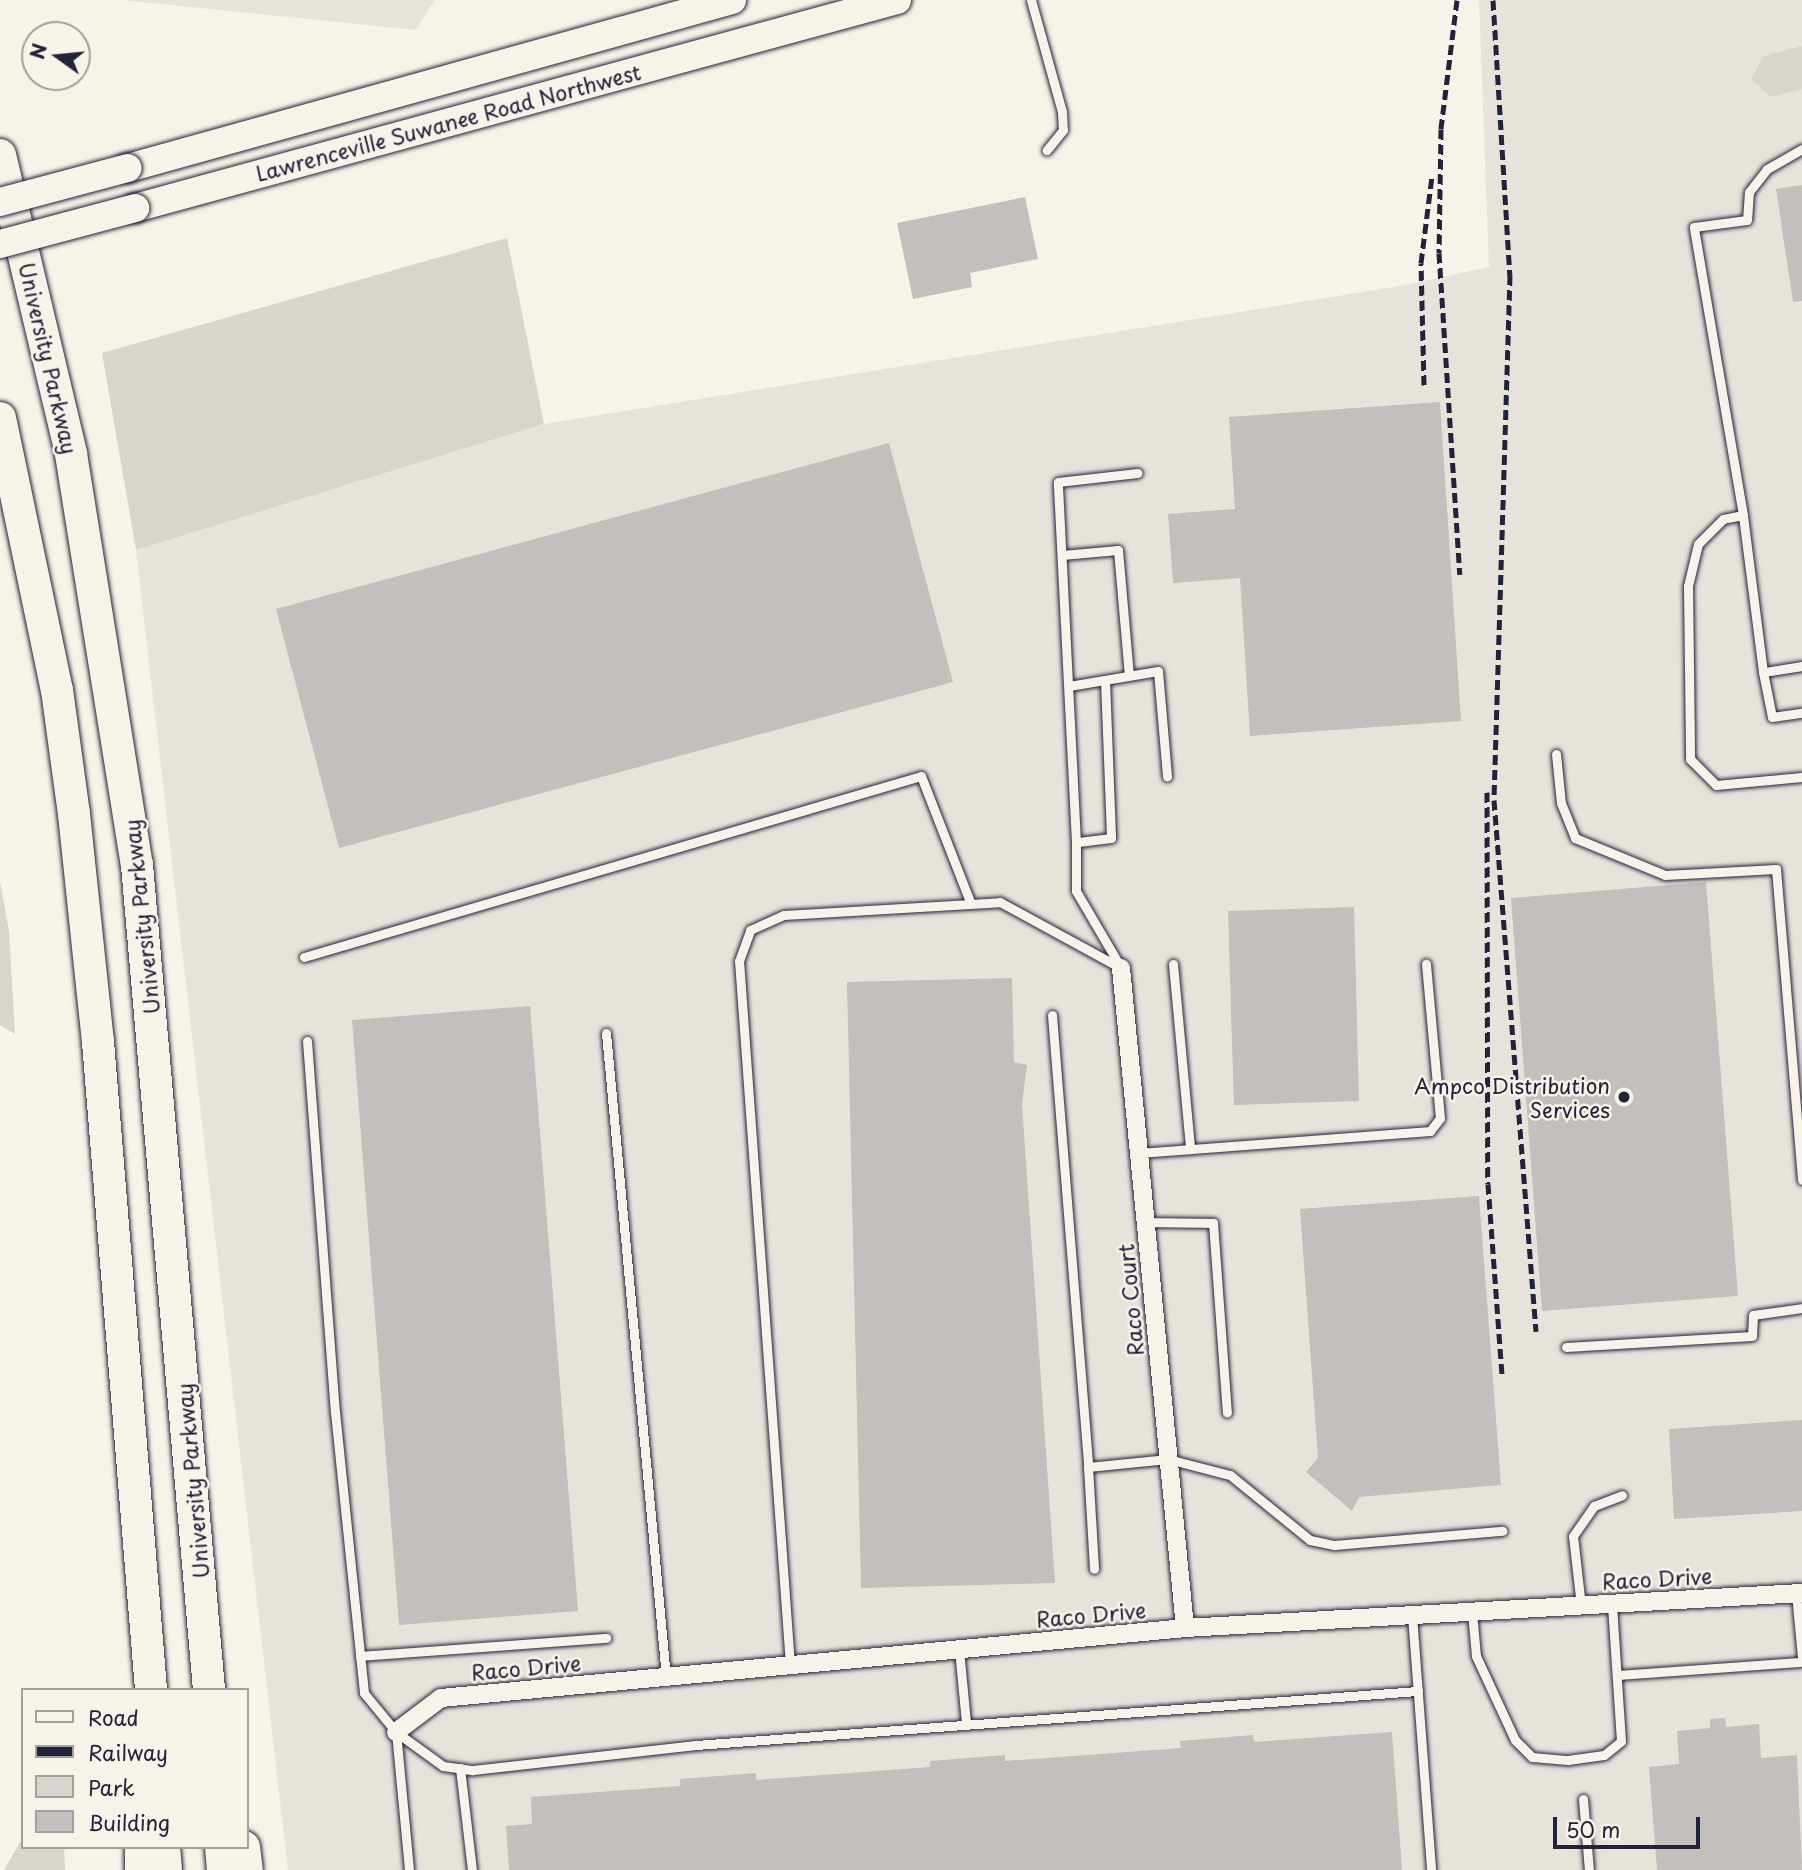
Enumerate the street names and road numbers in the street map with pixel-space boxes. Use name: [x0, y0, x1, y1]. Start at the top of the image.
street label: Lawrenceville Suwanee Road Northwest: [251, 58, 645, 186]
street label: University Parkway: [15, 259, 83, 457]
street label: University Parkway: [118, 818, 164, 1016]
street label: Raco Court: [1112, 1242, 1148, 1358]
street label: University Parkway: [171, 1382, 213, 1580]
street label: Raco Drive: [1601, 1563, 1713, 1593]
street label: Raco Drive: [1035, 1597, 1147, 1631]
street label: Raco Drive: [470, 1650, 582, 1684]

